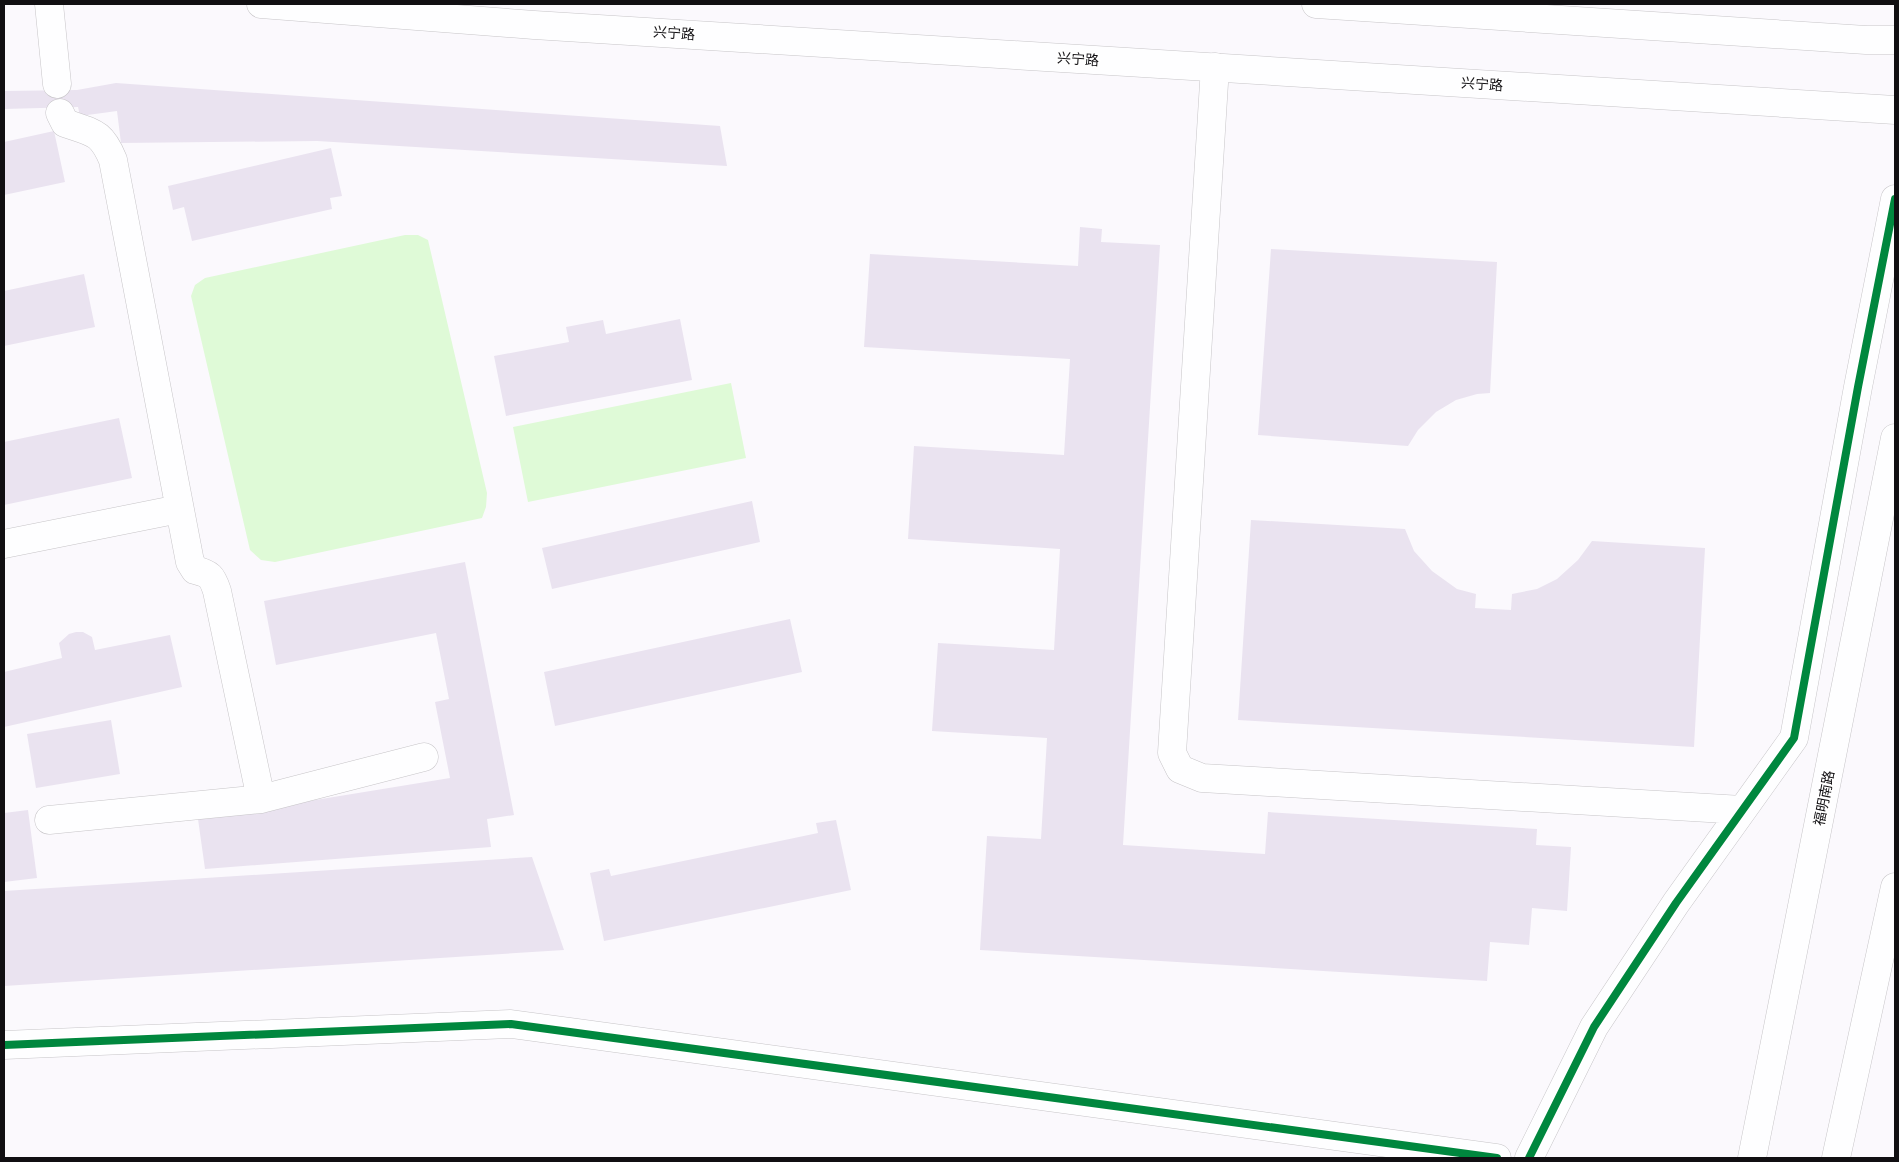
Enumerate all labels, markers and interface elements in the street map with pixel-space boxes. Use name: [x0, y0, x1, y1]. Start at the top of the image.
street label: 兴宁路: [652, 22, 696, 43]
street label: 兴宁路: [1056, 48, 1100, 69]
street label: 兴宁路: [1460, 73, 1504, 94]
street label: 福明南路: [1809, 769, 1838, 827]

